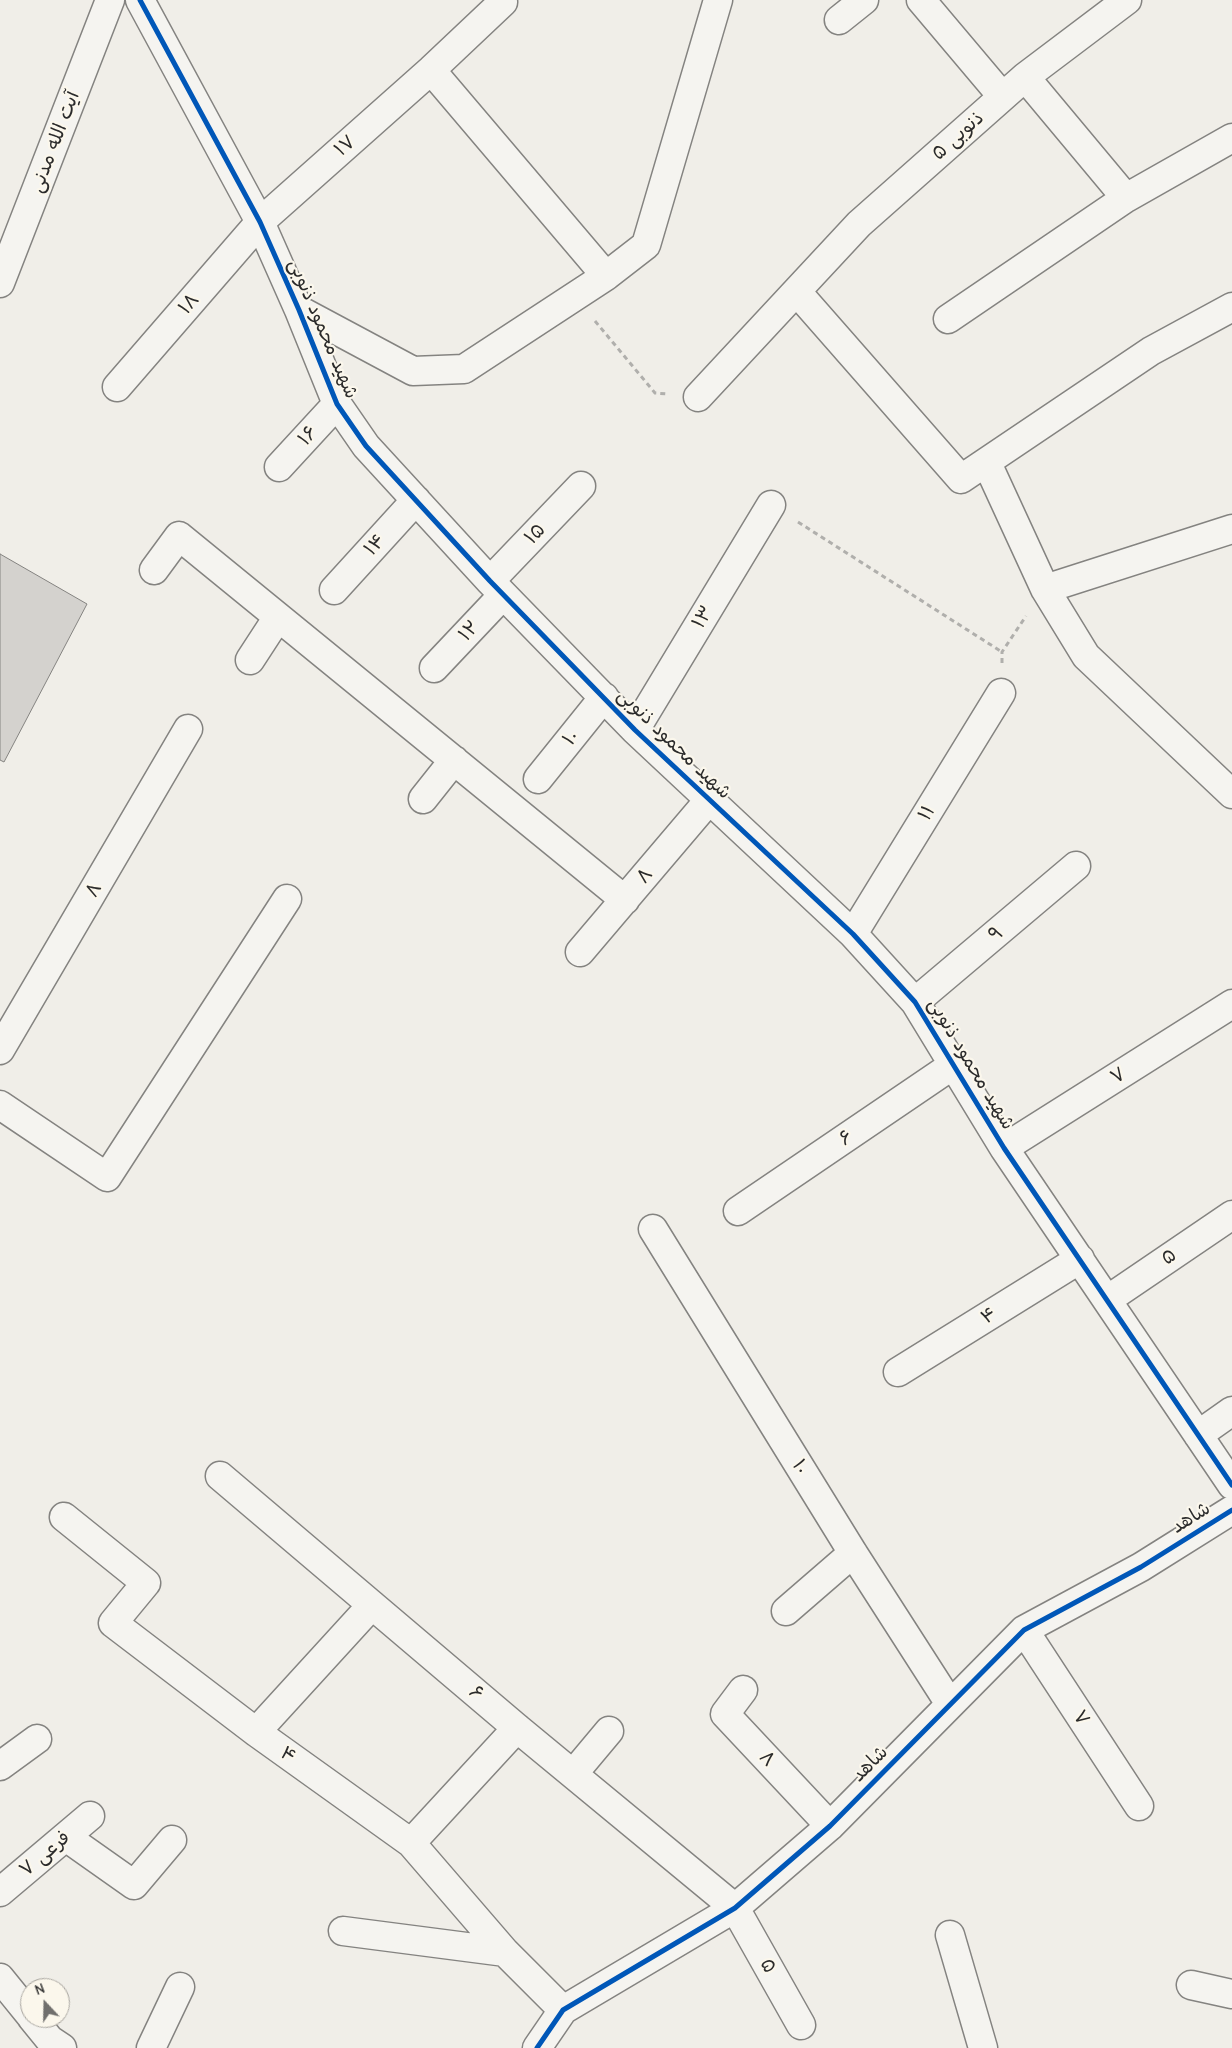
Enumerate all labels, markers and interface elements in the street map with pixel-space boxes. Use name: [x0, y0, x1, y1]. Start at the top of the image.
street label: آیت الله مدنی: [25, 88, 85, 196]
street label: ذنوبی ۵: [927, 107, 989, 165]
street label: ۱۷: [330, 131, 360, 161]
street label: شهید محمود ذنوبی: [283, 256, 363, 402]
street label: ۱۸: [174, 289, 204, 319]
street label: ۱۶: [293, 421, 323, 451]
street label: ۱۵: [520, 519, 550, 549]
street label: ۱۴: [359, 529, 391, 561]
street label: ۱۳: [687, 602, 719, 632]
street label: ۱۲: [454, 616, 484, 646]
street label: شهید محمود ذنوبی: [612, 684, 736, 804]
street label: ۱۰: [558, 726, 584, 750]
street label: ۱۱: [914, 801, 940, 825]
street label: ۸: [632, 864, 658, 888]
street label: ۸: [81, 879, 107, 901]
street label: ۹: [984, 921, 1008, 947]
street label: شهید محمود ذنوبی: [923, 994, 1019, 1134]
street label: ۷: [1106, 1063, 1130, 1089]
street label: ۶: [835, 1125, 857, 1151]
street label: ۵: [1157, 1244, 1181, 1270]
street label: ۴: [977, 1303, 1001, 1329]
street label: ۱۰: [787, 1455, 813, 1479]
street label: شاهد: [1167, 1497, 1215, 1539]
street label: ۶: [464, 1681, 488, 1705]
street label: ۷: [1068, 1706, 1094, 1730]
street label: شاهد: [847, 1741, 893, 1787]
street label: ۴: [276, 1742, 300, 1768]
street label: ۸: [754, 1746, 780, 1772]
street label: فرعی ۷: [15, 1826, 75, 1882]
street label: ۵: [755, 1955, 781, 1977]
north arrow: [20, 1978, 70, 2028]
text: N: [32, 1980, 47, 1999]

